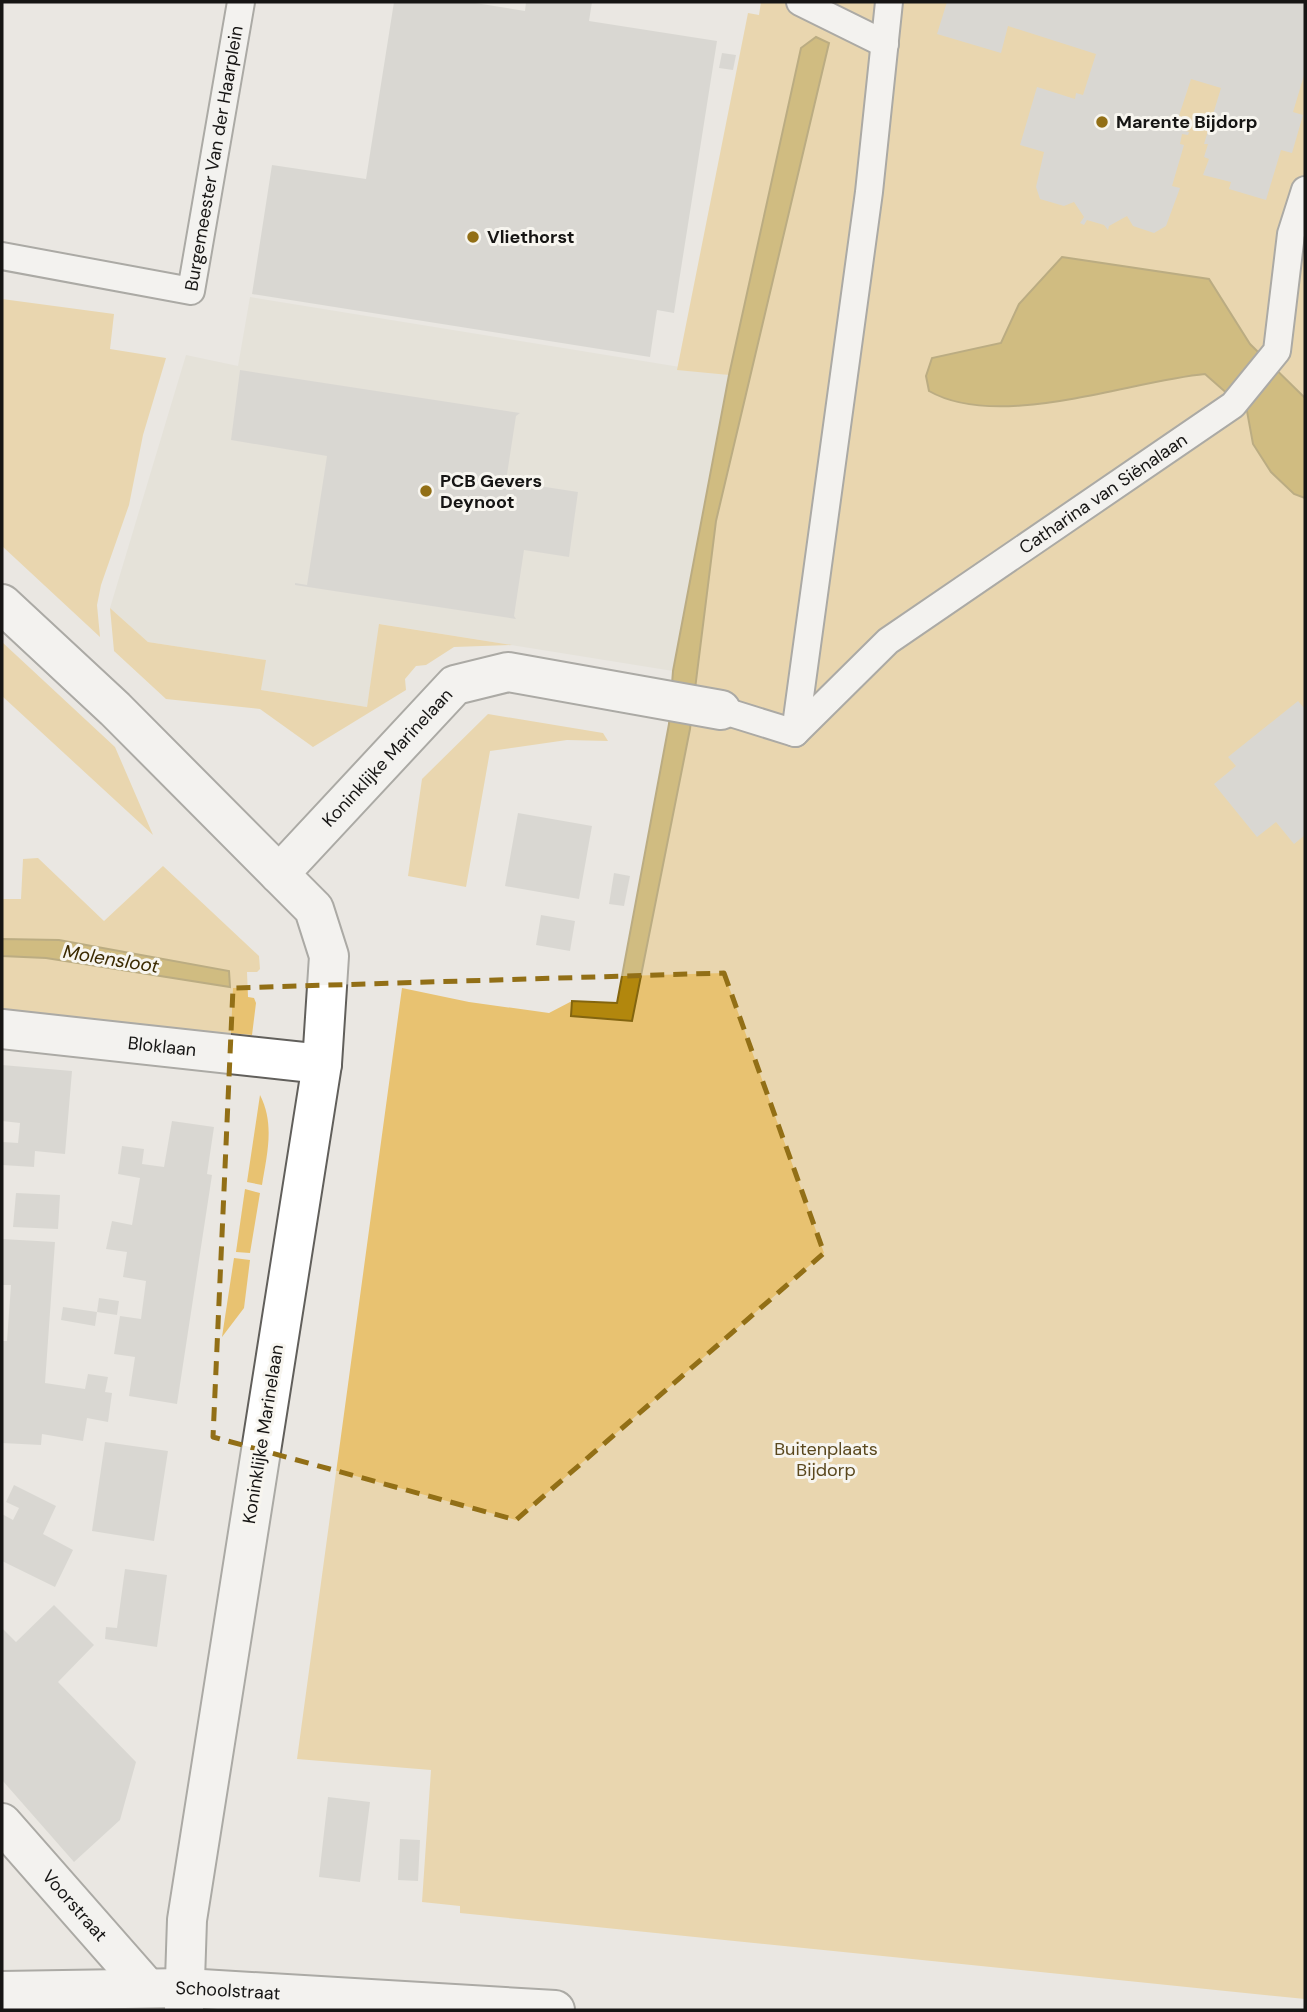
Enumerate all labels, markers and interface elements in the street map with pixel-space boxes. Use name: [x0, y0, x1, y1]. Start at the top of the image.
street label: Burgemeester Van der Haarplein: [179, 24, 249, 293]
place label: Marente Bijdorp: [1116, 110, 1258, 134]
marker: Marente Bijdorp: [1094, 114, 1110, 130]
place label: Vliethorst: [487, 225, 575, 249]
marker: Vliethorst: [465, 229, 481, 245]
street label: Catharina van Siënalaan: [1014, 428, 1192, 560]
place label: PCB Gevers Deynoot: [440, 469, 542, 514]
marker: PCB Gevers Deynoot: [418, 483, 434, 499]
street label: Koninklijke Marinelaan: [317, 683, 458, 832]
water label: Molensloot: [61, 939, 161, 979]
street label: Bloklaan: [127, 1031, 197, 1062]
street label: Koninklijke Marinelaan: [237, 1343, 289, 1525]
park label: Buitenplaats Bijdorp: [774, 1437, 878, 1482]
street label: Voorstraat: [37, 1865, 113, 1946]
street label: Schoolstraat: [175, 1976, 281, 2006]

